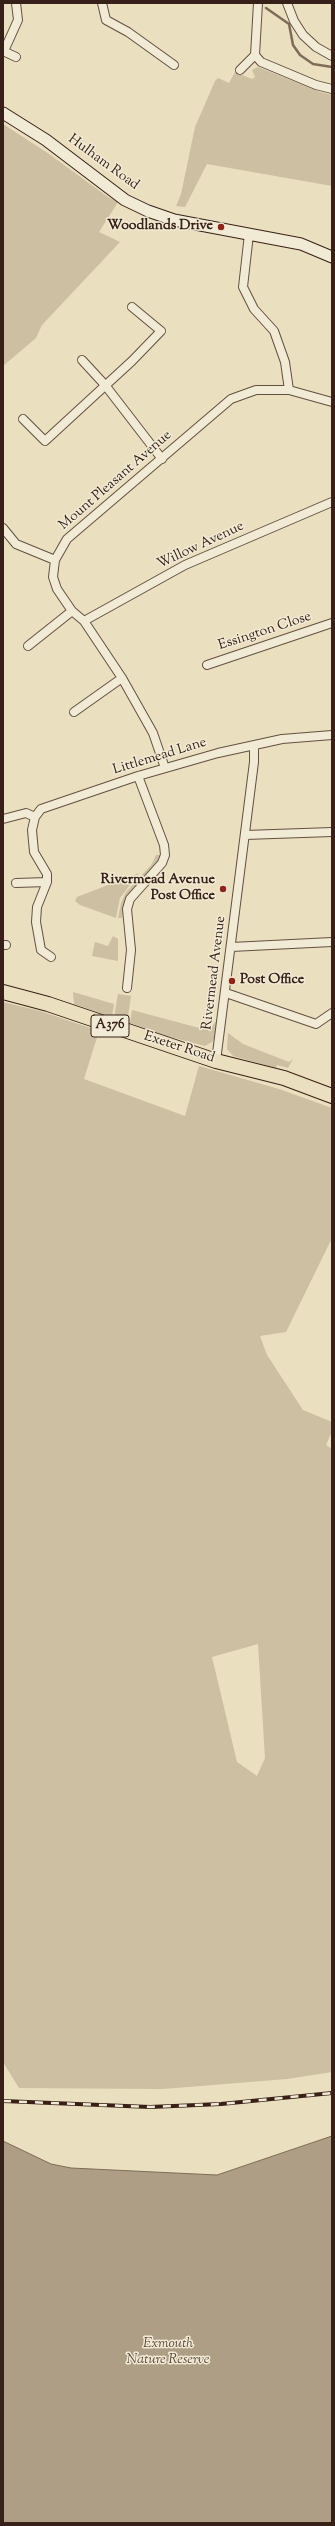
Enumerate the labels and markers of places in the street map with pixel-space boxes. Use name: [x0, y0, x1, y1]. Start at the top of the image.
place label: Woodlands Drive: [107, 219, 213, 235]
marker: Woodlands Drive: [216, 222, 226, 232]
place label: Rivermead Avenue Post Office: [100, 873, 215, 906]
marker: Rivermead Avenue Post Office: [218, 884, 228, 894]
place label: Post Office: [240, 973, 304, 989]
marker: Post Office: [227, 976, 237, 986]

